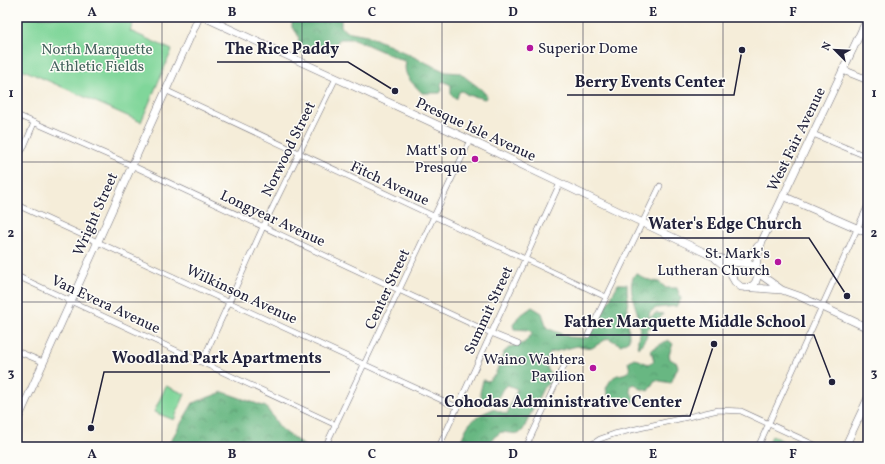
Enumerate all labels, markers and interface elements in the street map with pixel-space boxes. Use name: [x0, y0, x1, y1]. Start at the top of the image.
text: A: [87, 4, 97, 22]
text: B: [228, 4, 237, 22]
text: C: [368, 4, 376, 22]
text: D: [508, 4, 518, 22]
text: E: [649, 4, 657, 22]
text: F: [789, 4, 797, 22]
north arrow: [815, 30, 855, 70]
callout: The Rice Paddy: [217, 34, 348, 62]
text: The Rice Paddy: [225, 39, 339, 61]
place label: Superior Dome: [538, 39, 638, 60]
park label: North Marquette Athletic Fields: [41, 40, 153, 78]
text: N: [819, 40, 836, 53]
marker: Superior Dome: [525, 43, 535, 53]
callout: Berry Events Center: [567, 67, 734, 95]
text: Berry Events Center: [575, 72, 726, 94]
street label: West Fair Avenue: [763, 84, 832, 195]
text: 1: [8, 85, 14, 103]
text: 1: [871, 85, 877, 103]
street label: Presque Isle Avenue: [412, 93, 539, 167]
street label: Norwood Street: [257, 98, 321, 201]
place label: Matt's on Presque: [406, 141, 467, 179]
marker: Matt's on Presque: [470, 154, 480, 164]
street label: Fitch Avenue: [346, 157, 432, 212]
street label: Wright Street: [69, 170, 124, 260]
street label: Longyear Avenue: [216, 186, 328, 253]
callout: Water's Edge Church: [640, 210, 809, 238]
text: Water's Edge Church: [648, 214, 802, 236]
text: 2: [8, 225, 15, 243]
text: 2: [871, 225, 878, 243]
place label: St. Mark's Lutheran Church: [657, 244, 770, 282]
street label: Center Street: [361, 246, 416, 333]
marker: St. Mark's Lutheran Church: [773, 257, 783, 267]
street label: Wilkinson Avenue: [182, 260, 300, 330]
street label: Summit Street: [460, 263, 519, 358]
street label: Van Evera Avenue: [47, 271, 163, 340]
callout: Father Marquette Middle School: [556, 307, 814, 335]
text: Father Marquette Middle School: [564, 312, 807, 334]
callout: Woodland Park Apartments: [104, 344, 330, 372]
text: Woodland Park Apartments: [112, 348, 322, 370]
place label: Waino Wahtera Pavilion: [483, 350, 585, 388]
marker: Waino Wahtera Pavilion: [588, 363, 598, 373]
text: 3: [8, 365, 15, 383]
text: 3: [871, 365, 878, 383]
callout: Cohodas Administrative Center: [437, 388, 690, 416]
text: Cohodas Administrative Center: [444, 392, 682, 414]
text: A: [87, 446, 97, 464]
text: B: [228, 446, 237, 464]
text: C: [368, 446, 376, 464]
text: D: [508, 446, 518, 464]
text: E: [649, 446, 657, 464]
text: F: [789, 446, 797, 464]

